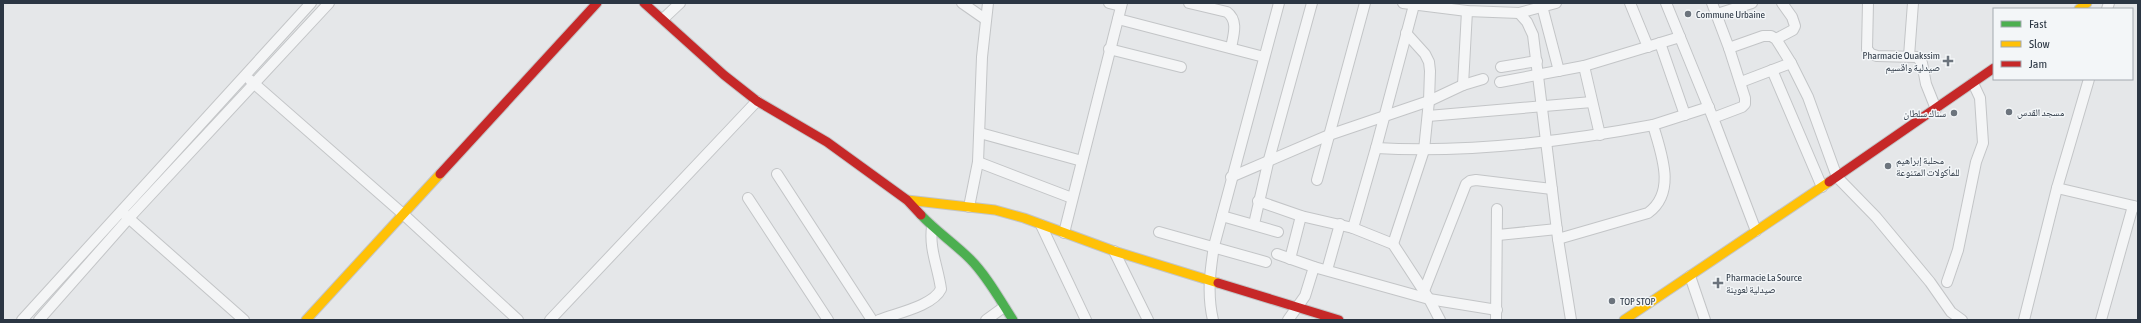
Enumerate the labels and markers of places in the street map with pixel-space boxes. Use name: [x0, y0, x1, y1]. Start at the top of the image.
marker: Commune Urbaine: [1683, 9, 1693, 19]
place label: Commune Urbaine: [1696, 9, 1766, 20]
place label: Pharmacie Ouakssim صيدلية واقسيم: [1863, 50, 1940, 75]
marker: Pharmacie Ouakssim صيدلية واقسيم: [1943, 56, 1953, 66]
marker: مسجد القدس: [2004, 107, 2014, 117]
place label: مسجد القدس: [2017, 107, 2065, 119]
place label: سناك سلطان: [1903, 108, 1946, 120]
marker: سناك سلطان: [1949, 108, 1959, 118]
place label: محلبة إبراهيم للمأكولات المتنوعة: [1896, 155, 1960, 178]
marker: محلبة إبراهيم للمأكولات المتنوعة: [1883, 161, 1893, 171]
place label: Pharmacie La Source صيدلية لعوينة: [1726, 272, 1802, 295]
marker: Pharmacie La Source صيدلية لعوينة: [1713, 278, 1723, 288]
marker: TOP STOP: [1607, 296, 1617, 306]
place label: TOP STOP: [1620, 296, 1656, 307]

